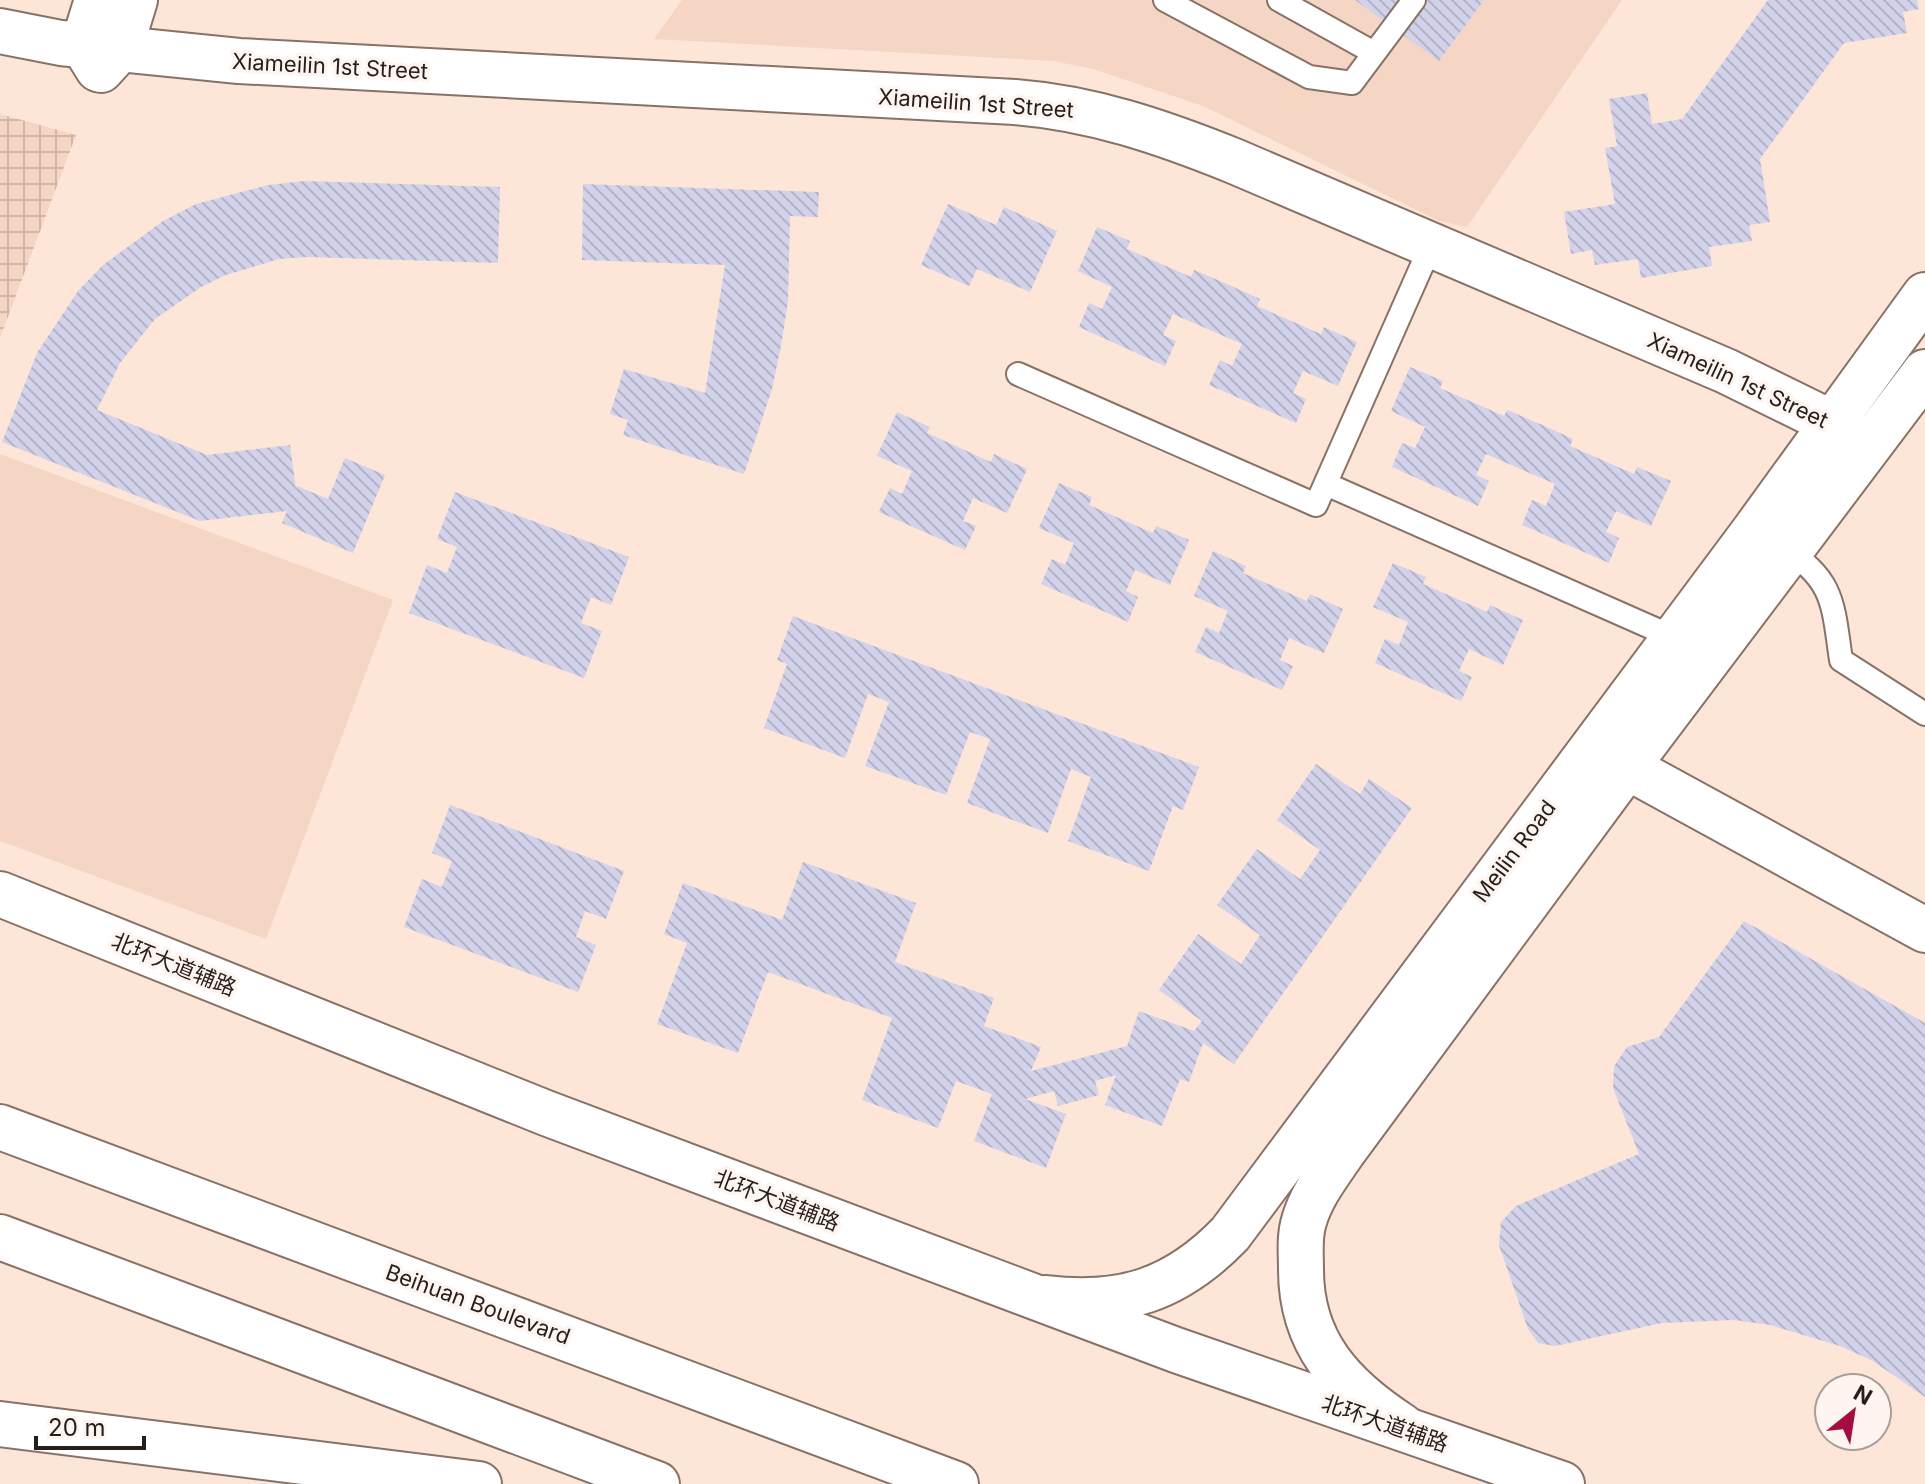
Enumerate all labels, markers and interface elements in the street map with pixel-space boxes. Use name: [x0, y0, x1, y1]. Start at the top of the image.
street label: Xiameilin 1st Street: [231, 48, 429, 84]
street label: Xiameilin 1st Street: [877, 83, 1075, 123]
street label: Xiameilin 1st Street: [1644, 327, 1832, 433]
street label: Meilin Road: [1467, 795, 1561, 907]
street label: 北环大道辅路: [108, 927, 240, 1001]
street label: 北环大道辅路: [711, 1164, 843, 1236]
street label: Beihuan Boulevard: [382, 1259, 574, 1349]
north arrow: [1813, 1372, 1893, 1452]
text: N: [1849, 1379, 1877, 1410]
street label: 北环大道辅路: [1318, 1389, 1452, 1457]
scale bar: [36, 1400, 144, 1450]
text: 20 m: [48, 1413, 106, 1442]

